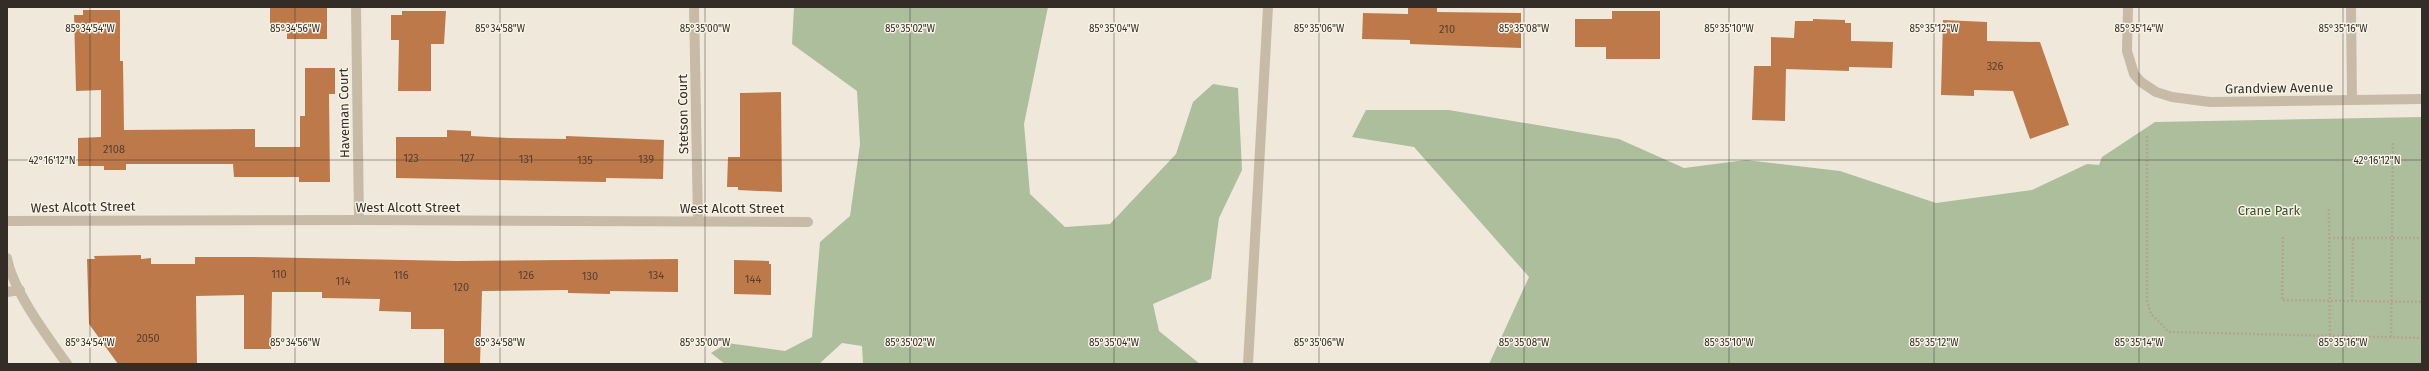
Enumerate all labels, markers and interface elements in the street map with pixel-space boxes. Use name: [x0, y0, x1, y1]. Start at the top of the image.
text: 85°34'54"W: [65, 23, 116, 35]
text: 85°34'56"W: [270, 23, 321, 35]
text: 85°34'58"W: [475, 23, 526, 35]
text: 85°35'00"W: [680, 23, 731, 35]
text: 85°35'02"W: [885, 23, 936, 35]
text: 85°35'04"W: [1089, 23, 1140, 35]
text: 85°35'06"W: [1294, 23, 1345, 35]
house number: 210: [1439, 23, 1455, 36]
text: 85°35'08"W: [1499, 23, 1550, 35]
text: 85°35'10"W: [1704, 23, 1755, 35]
text: 85°35'12"W: [1909, 23, 1959, 35]
text: 85°35'14"W: [2115, 23, 2164, 35]
text: 85°35'16"W: [2318, 23, 2368, 35]
house number: 326: [1987, 60, 2003, 73]
street label: Haveman Court: [336, 67, 352, 158]
street label: Stetson Court: [675, 74, 691, 154]
street label: Grandview Avenue: [2225, 80, 2333, 96]
house number: 2108: [103, 143, 125, 156]
house number: 123: [403, 152, 419, 165]
house number: 127: [460, 152, 475, 165]
house number: 131: [519, 153, 533, 166]
house number: 139: [638, 153, 654, 166]
house number: 135: [577, 154, 593, 167]
text: 42°16'12"N: [28, 155, 76, 167]
text: 42°16'12"N: [2353, 155, 2401, 167]
street label: West Alcott Street: [31, 199, 136, 215]
street label: West Alcott Street: [356, 200, 461, 215]
street label: West Alcott Street: [680, 201, 785, 216]
park label: Crane Park: [2238, 203, 2301, 218]
house number: 110: [271, 268, 287, 281]
house number: 116: [393, 269, 409, 282]
house number: 126: [518, 269, 534, 282]
house number: 134: [648, 269, 664, 282]
house number: 130: [582, 270, 598, 283]
house number: 144: [745, 273, 761, 286]
house number: 114: [335, 275, 351, 288]
house number: 120: [453, 281, 469, 294]
house number: 2050: [136, 332, 160, 345]
text: 85°34'54"W: [65, 337, 116, 349]
text: 85°34'56"W: [270, 337, 321, 349]
text: 85°34'58"W: [475, 337, 526, 349]
text: 85°35'00"W: [680, 337, 731, 349]
text: 85°35'02"W: [885, 337, 936, 349]
text: 85°35'04"W: [1089, 337, 1140, 349]
text: 85°35'06"W: [1294, 337, 1345, 349]
text: 85°35'08"W: [1499, 337, 1550, 349]
text: 85°35'10"W: [1704, 337, 1755, 349]
text: 85°35'12"W: [1909, 337, 1959, 349]
text: 85°35'14"W: [2115, 337, 2164, 349]
text: 85°35'16"W: [2318, 337, 2368, 349]

